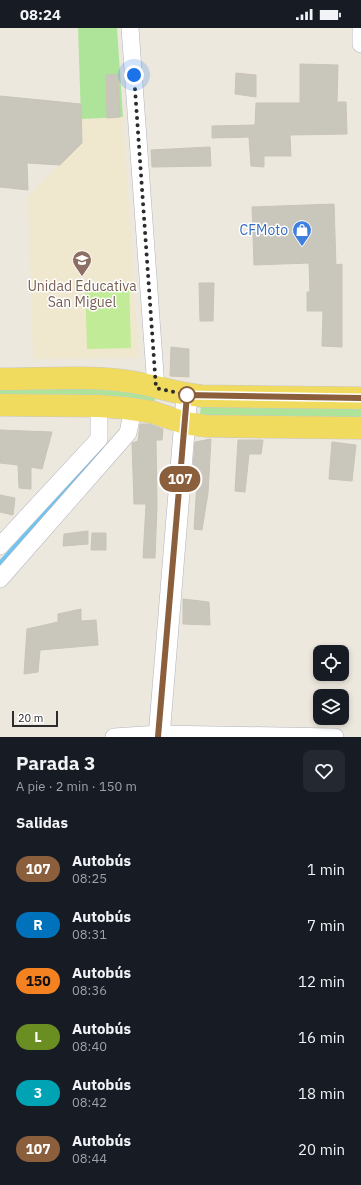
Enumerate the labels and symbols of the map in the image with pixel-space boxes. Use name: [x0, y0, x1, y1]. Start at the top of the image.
your location: [124, 65, 144, 85]
shop icon: CFMoto: [291, 219, 313, 247]
place label: CFMoto: [240, 221, 288, 239]
school or university icon: Unidad Educativa San Miguel: [71, 249, 93, 277]
place label: Unidad Educativa San Miguel: [27, 277, 137, 311]
unlabelled marker: [178, 386, 196, 404]
line badge: 107: [157, 466, 203, 492]
scale bar: [12, 709, 58, 728]

